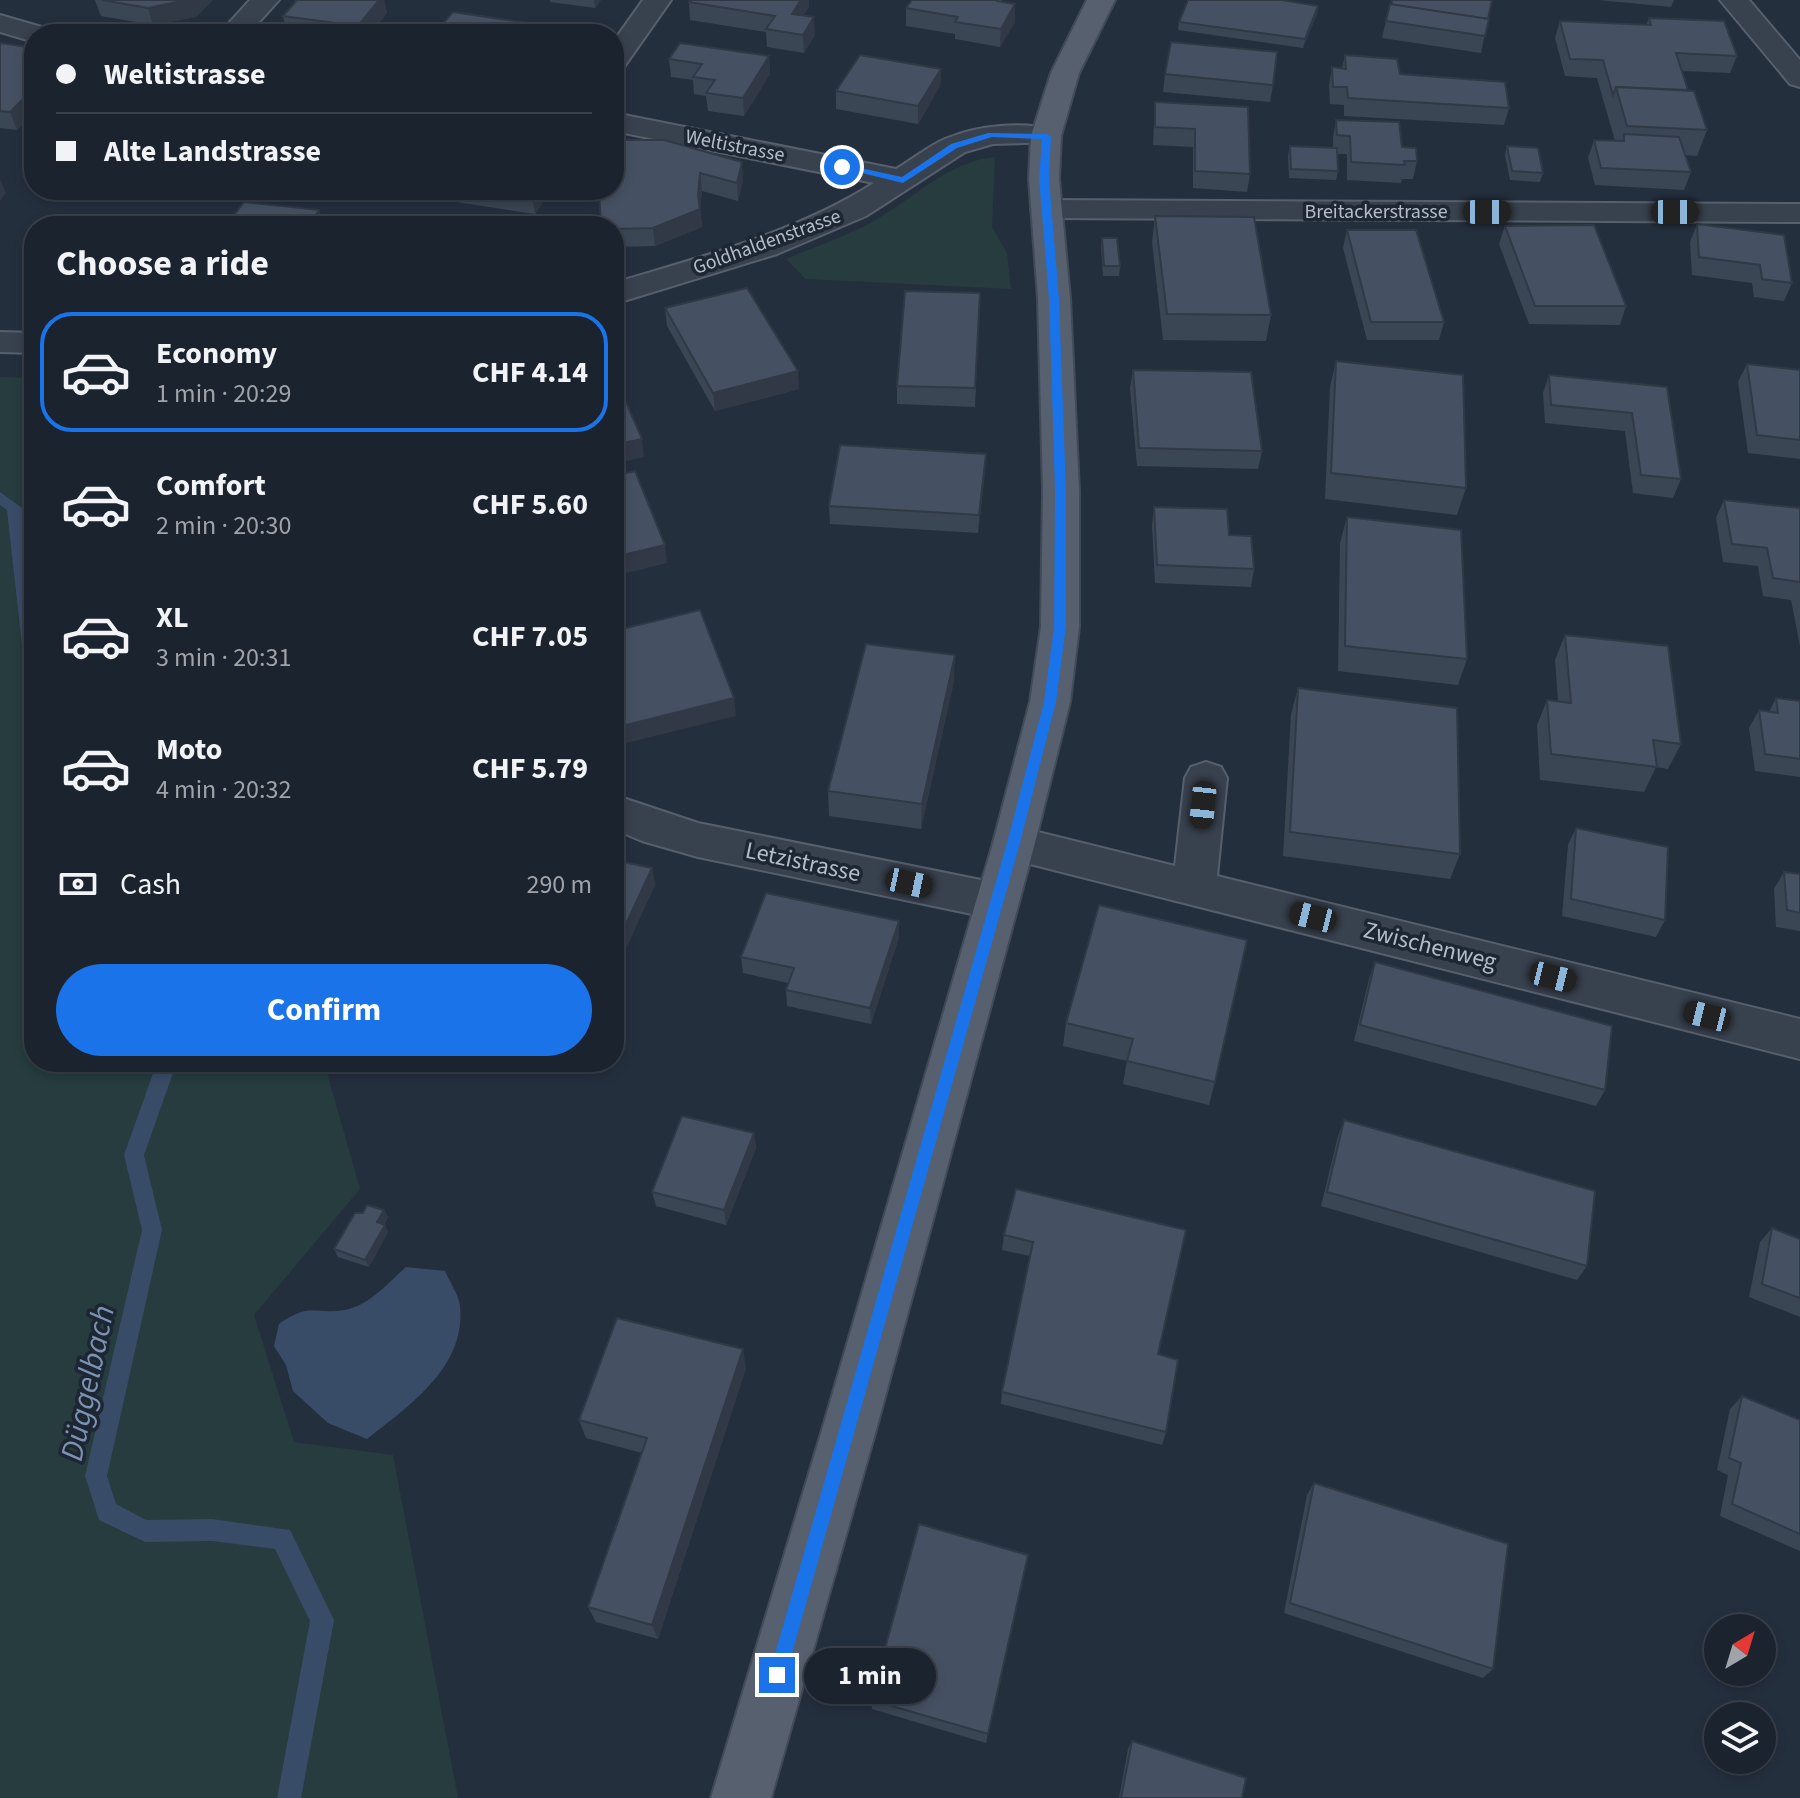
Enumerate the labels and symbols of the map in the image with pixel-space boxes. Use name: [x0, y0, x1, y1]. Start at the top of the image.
street label: Weltistrasse: [683, 123, 787, 169]
route start: [824, 149, 860, 185]
street label: Breitackerstrasse: [1304, 198, 1448, 226]
car: [1463, 200, 1511, 224]
car: [1651, 200, 1699, 224]
street label: Goldhaldenstrasse: [689, 202, 845, 282]
car: [1189, 780, 1217, 830]
street label: Letzistrasse: [742, 833, 864, 891]
car: [883, 866, 935, 900]
car: [1287, 900, 1339, 934]
street label: Zwischenweg: [1360, 913, 1500, 979]
car: [1527, 960, 1579, 994]
car: [1681, 999, 1733, 1033]
water label: Düggelbach: [49, 1301, 127, 1465]
north arrow: [1704, 1614, 1776, 1686]
callout: 1 min: [805, 1647, 937, 1703]
route end: [759, 1657, 795, 1693]

